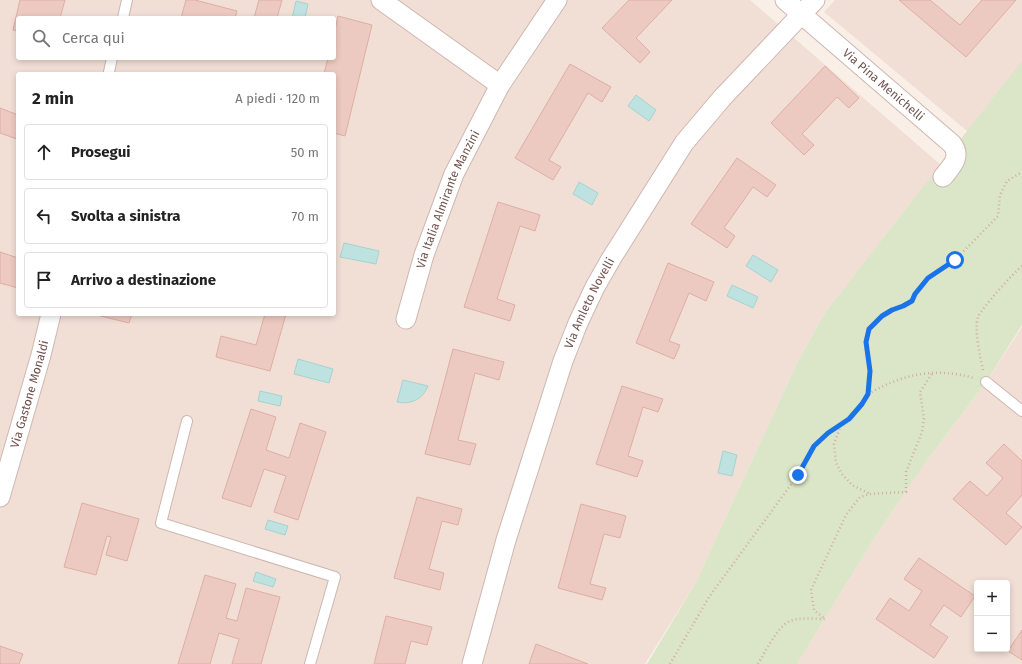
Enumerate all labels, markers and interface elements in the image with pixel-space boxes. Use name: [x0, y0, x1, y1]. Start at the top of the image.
search box: [16, 16, 336, 60]
icon: search: [30, 27, 52, 49]
text: Cerca qui: [62, 29, 125, 47]
street label: Via Pina Menichelli: [840, 46, 927, 124]
text: 2 min: [32, 88, 74, 109]
text: A piedi · 120 m: [235, 91, 320, 106]
street label: Via Italia Almirante Manzini: [414, 128, 482, 270]
icon: ahead: [33, 141, 55, 163]
text: Prosegui: [71, 143, 130, 161]
text: 50 m: [291, 145, 319, 160]
icon: left: [33, 205, 55, 227]
text: Svolta a sinistra: [71, 207, 181, 225]
text: 70 m: [292, 209, 319, 224]
route start: [946, 251, 964, 269]
street label: Via Amleto Novelli: [562, 255, 617, 351]
icon: arrive: [33, 269, 55, 291]
text: Arrivo a destinazione: [71, 271, 216, 289]
street label: Via Gastone Monaldi: [8, 339, 51, 450]
route end: [789, 466, 807, 484]
map controls: [974, 580, 1010, 652]
button: +: [974, 580, 1010, 616]
button: −: [974, 616, 1010, 652]

